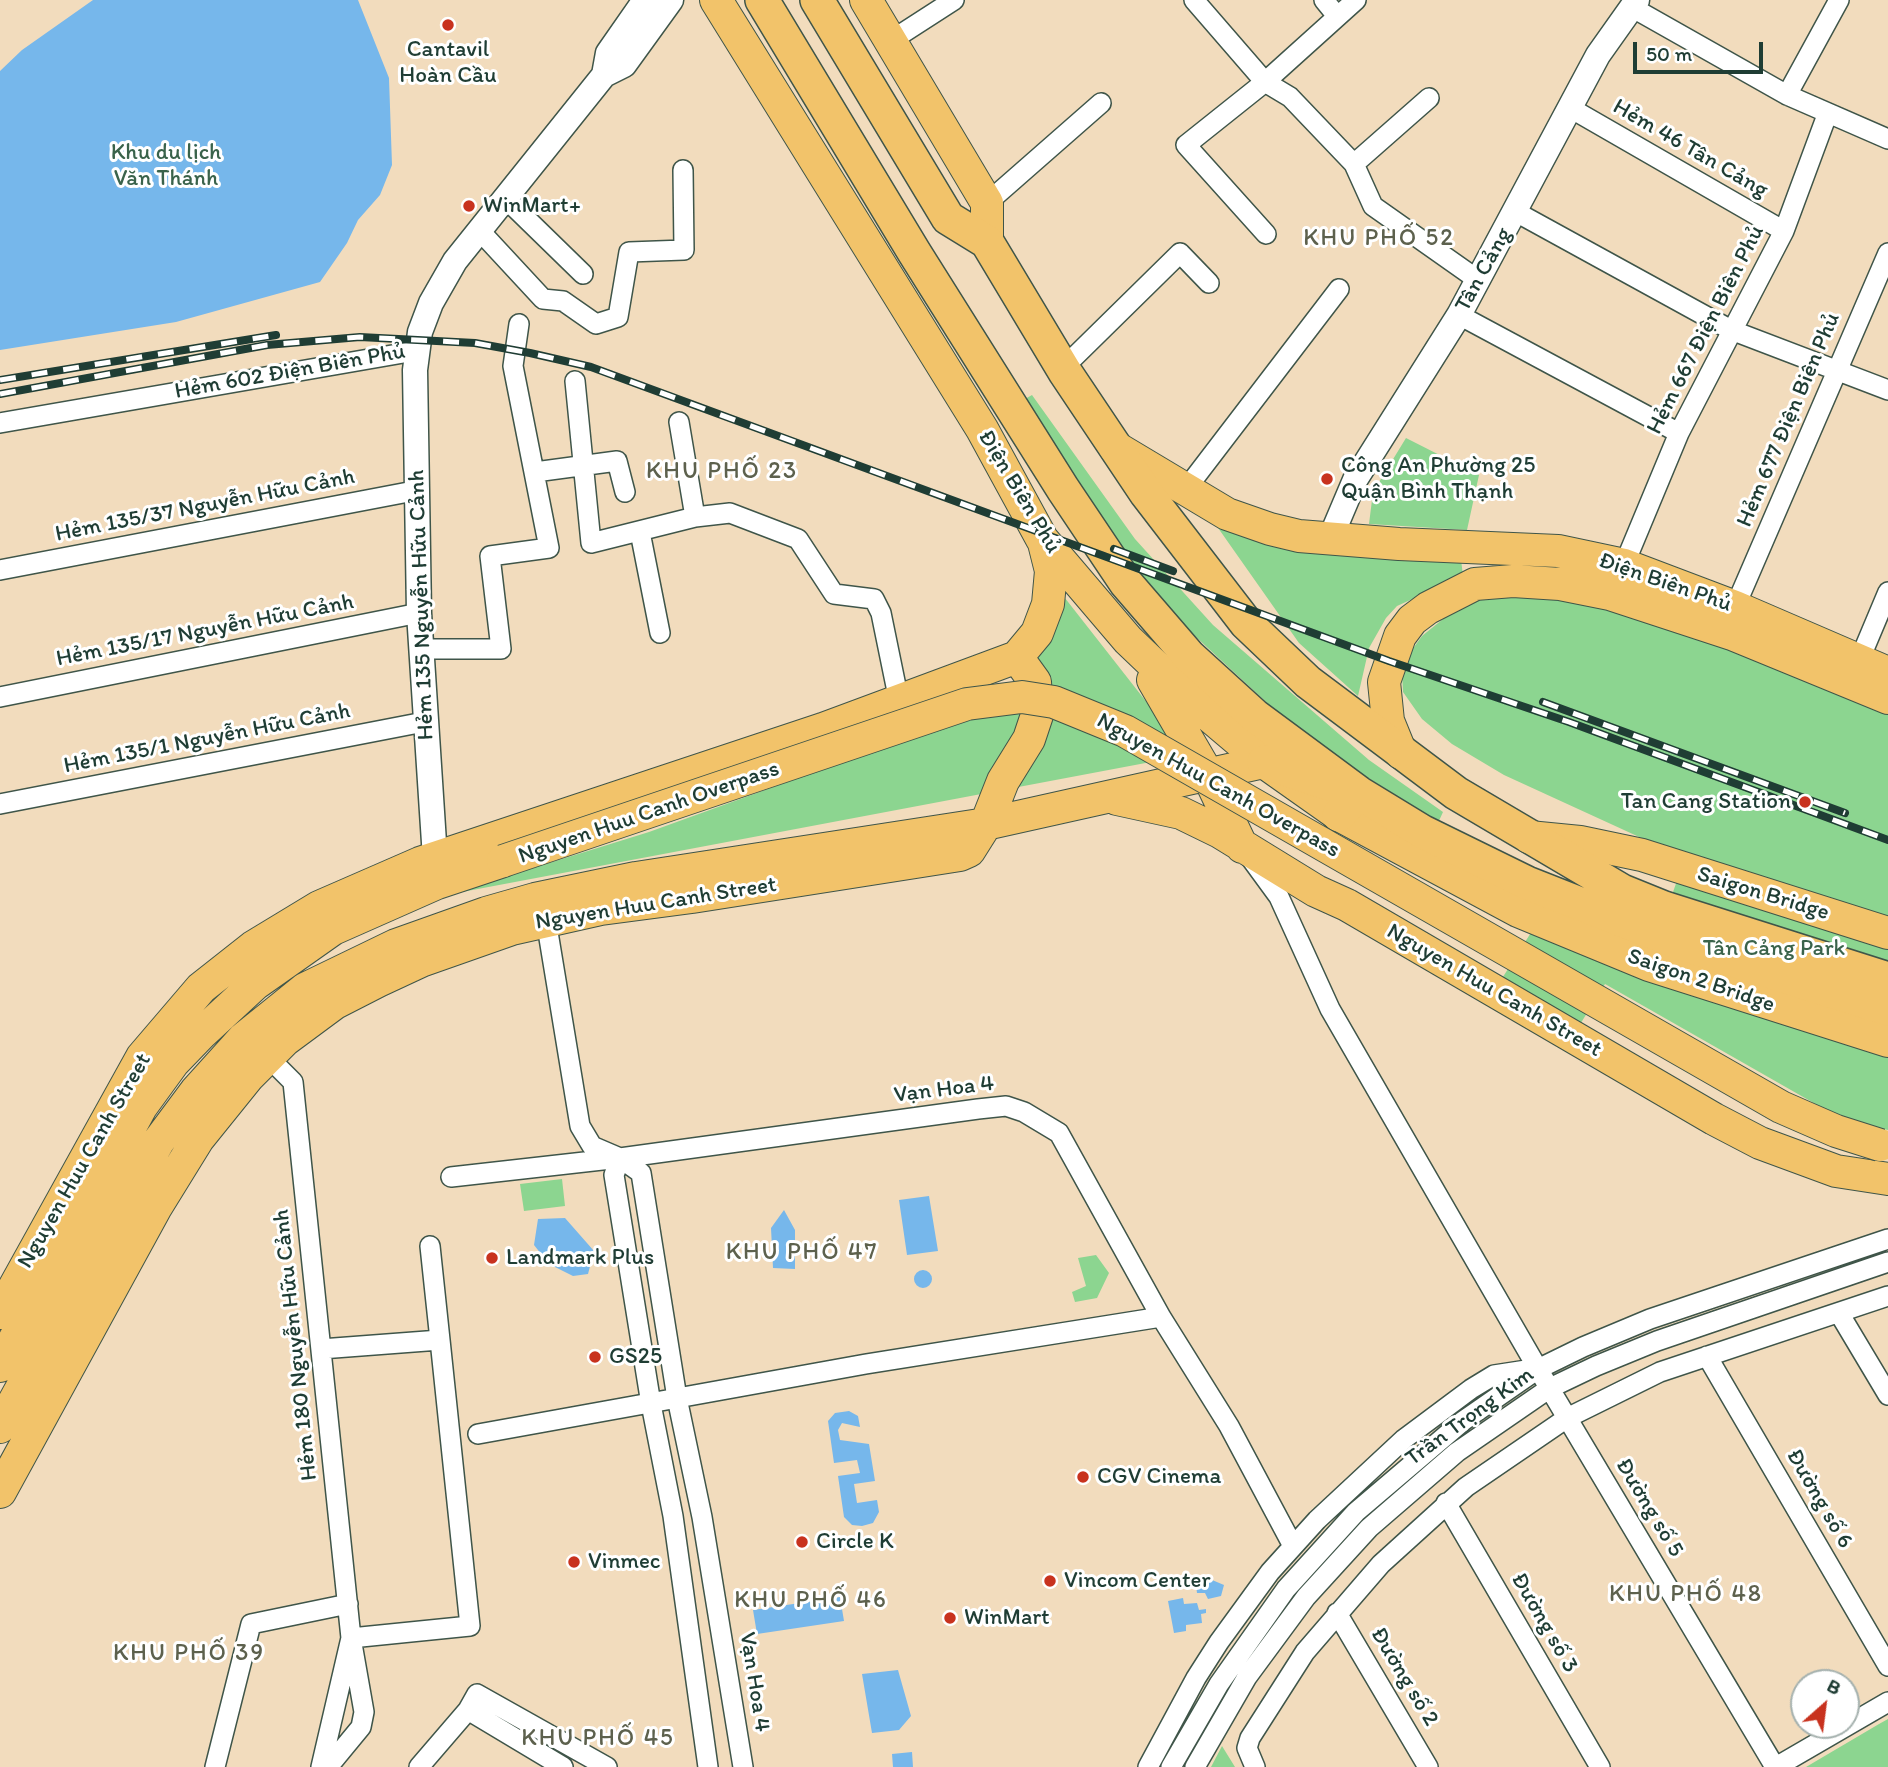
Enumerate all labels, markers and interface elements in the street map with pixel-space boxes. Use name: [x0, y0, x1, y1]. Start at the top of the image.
marker: Cantavil Hoàn Cầu: [440, 17, 456, 33]
scale bar: [1636, 28, 1766, 72]
place label: Cantavil Hoàn Cầu: [399, 36, 497, 90]
text: 50 m: [1646, 41, 1692, 66]
street label: Hẻm 46 Tân Cảng: [1607, 93, 1773, 205]
park label: Khu du lịch Văn Thánh: [111, 139, 221, 193]
place label: WinMart+: [483, 192, 581, 220]
marker: WinMart+: [461, 198, 477, 214]
street label: Hẻm 667 Điện Biên Phủ: [1641, 221, 1771, 439]
street label: Tân Cảng: [1450, 223, 1518, 317]
district label: KHU PHỐ 52: [1304, 225, 1454, 253]
street label: Hẻm 677 Điện Biên Phủ: [1731, 309, 1847, 531]
street label: Hẻm 602 Điện Biên Phủ: [172, 338, 408, 406]
street label: Điện Biên Phủ: [971, 425, 1067, 559]
place label: Công An Phường 25 Quận Bình Thạnh: [1341, 452, 1535, 506]
district label: KHU PHỐ 23: [647, 458, 797, 486]
street label: Hẻm 135/37 Nguyễn Hữu Cảnh: [53, 463, 357, 549]
street label: Hẻm 135 Nguyễn Hữu Cảnh: [403, 469, 441, 741]
marker: Công An Phường 25 Quận Bình Thạnh: [1319, 471, 1335, 487]
street label: Điện Biên Phủ: [1595, 547, 1735, 619]
street label: Hẻm 135/17 Nguyễn Hữu Cảnh: [54, 589, 356, 673]
street label: Hẻm 135/1 Nguyễn Hữu Cảnh: [62, 698, 352, 780]
street label: Nguyen Huu Canh Overpass: [1092, 708, 1344, 864]
street label: Nguyen Huu Canh Overpass: [515, 755, 783, 871]
place label: Tan Cang Station: [1621, 788, 1791, 816]
marker: Tan Cang Station: [1797, 794, 1813, 810]
street label: Saigon Bridge: [1694, 861, 1832, 927]
street label: Nguyen Huu Canh Street: [533, 871, 779, 937]
street label: Nguyen Huu Canh Street: [1382, 918, 1606, 1064]
park label: Tân Cảng Park: [1703, 935, 1845, 963]
street label: Saigon 2 Bridge: [1624, 943, 1778, 1019]
street label: Nguyen Huu Canh Street: [12, 1049, 158, 1273]
street label: Vạn Hoa 4: [892, 1070, 996, 1110]
street label: Hẻm 180 Nguyễn Hữu Cảnh: [268, 1208, 324, 1482]
district label: KHU PHỐ 47: [727, 1239, 877, 1267]
place label: Landmark Plus: [506, 1244, 654, 1272]
marker: Landmark Plus: [484, 1250, 500, 1266]
place label: GS25: [609, 1343, 662, 1371]
marker: GS25: [587, 1349, 603, 1365]
street label: Trần Trọng Kim: [1400, 1361, 1540, 1473]
street label: Đường số 6: [1779, 1444, 1859, 1554]
street label: Đường số 5: [1609, 1454, 1689, 1562]
place label: CGV Cinema: [1097, 1463, 1221, 1491]
marker: CGV Cinema: [1075, 1469, 1091, 1485]
place label: Circle K: [816, 1528, 894, 1556]
marker: Circle K: [794, 1534, 810, 1550]
place label: Vinmec: [588, 1548, 661, 1576]
marker: Vinmec: [566, 1554, 582, 1570]
place label: Vincom Center: [1064, 1567, 1211, 1595]
street label: Đường số 3: [1504, 1568, 1584, 1678]
marker: Vincom Center: [1042, 1573, 1058, 1589]
district label: KHU PHỐ 48: [1610, 1581, 1762, 1609]
district label: KHU PHỐ 46: [736, 1587, 886, 1615]
place label: WinMart: [964, 1604, 1050, 1632]
marker: WinMart: [942, 1610, 958, 1626]
street label: Đường số 2: [1364, 1623, 1444, 1731]
street label: Vạn Hoa 4: [732, 1630, 776, 1734]
district label: KHU PHỐ 39: [114, 1640, 264, 1668]
north arrow: [1790, 1669, 1860, 1739]
text: B: [1823, 1674, 1845, 1700]
district label: KHU PHỐ 45: [523, 1725, 673, 1753]

